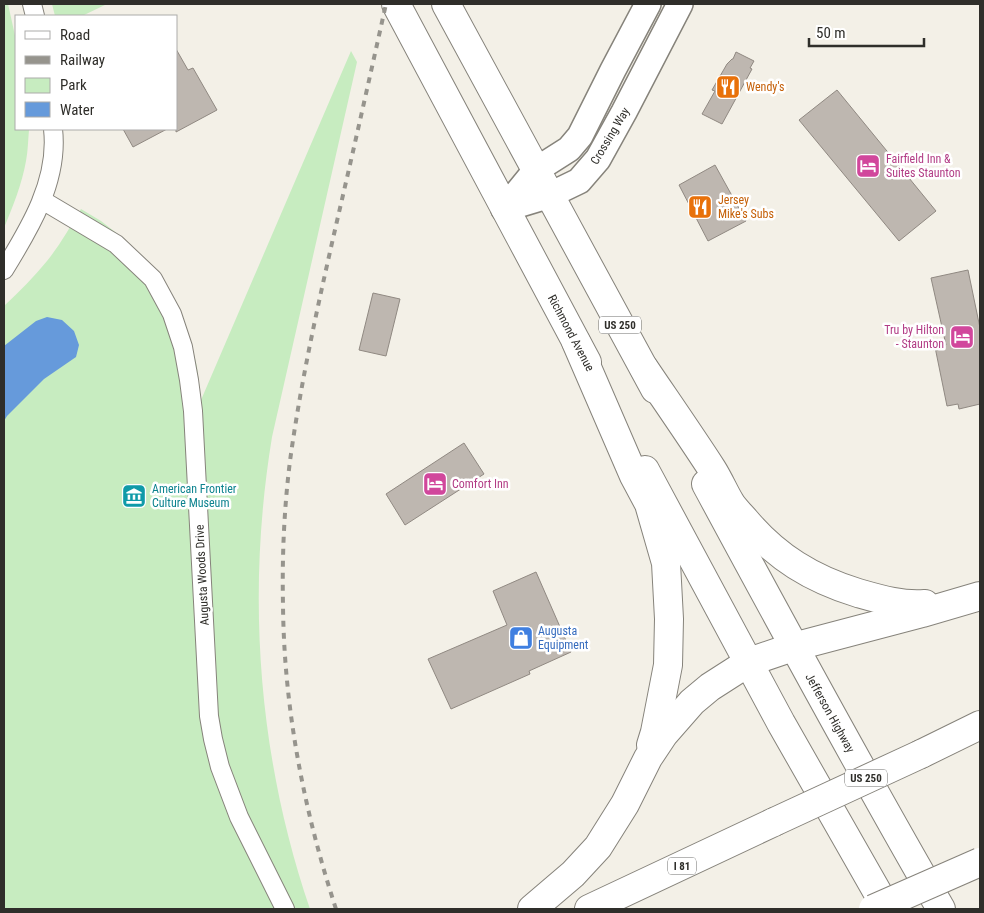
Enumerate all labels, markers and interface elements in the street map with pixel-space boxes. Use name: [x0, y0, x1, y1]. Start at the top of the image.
legend: [15, 15, 178, 130]
scale bar: [809, 15, 924, 47]
text: 50 m: [816, 24, 846, 42]
text: Road: [60, 26, 90, 44]
text: Railway: [60, 51, 105, 69]
restaurant icon: Wendy's: [715, 74, 741, 100]
text: Park: [60, 76, 87, 94]
place label: Wendy's: [746, 80, 785, 94]
text: Water: [60, 101, 95, 119]
street label: Crossing Way: [587, 105, 633, 167]
place label: Fairfield Inn & Suites Staunton: [886, 152, 961, 180]
hotel icon: Fairfield Inn & Suites Staunton: [855, 153, 881, 179]
place label: Jersey Mike's Subs: [718, 193, 774, 221]
restaurant icon: Jersey Mike's Subs: [687, 194, 713, 220]
street label: Richmond Avenue: [545, 292, 597, 374]
road number: US 250: [599, 316, 641, 334]
place label: Tru by Hilton - Staunton: [884, 323, 944, 351]
hotel icon: Tru by Hilton - Staunton: [949, 324, 975, 350]
hotel icon: Comfort Inn: [422, 471, 448, 497]
place label: Comfort Inn: [452, 477, 509, 491]
place label: American Frontier Culture Museum: [152, 482, 237, 510]
museum icon: American Frontier Culture Museum: [121, 483, 147, 509]
street label: Augusta Woods Drive: [192, 524, 212, 626]
place label: Augusta Equipment: [538, 624, 589, 652]
shop icon: Augusta Equipment: [508, 625, 534, 651]
street label: Jefferson Highway: [802, 671, 858, 755]
road number: US 250: [845, 770, 887, 786]
road number: I 81: [668, 858, 696, 874]

